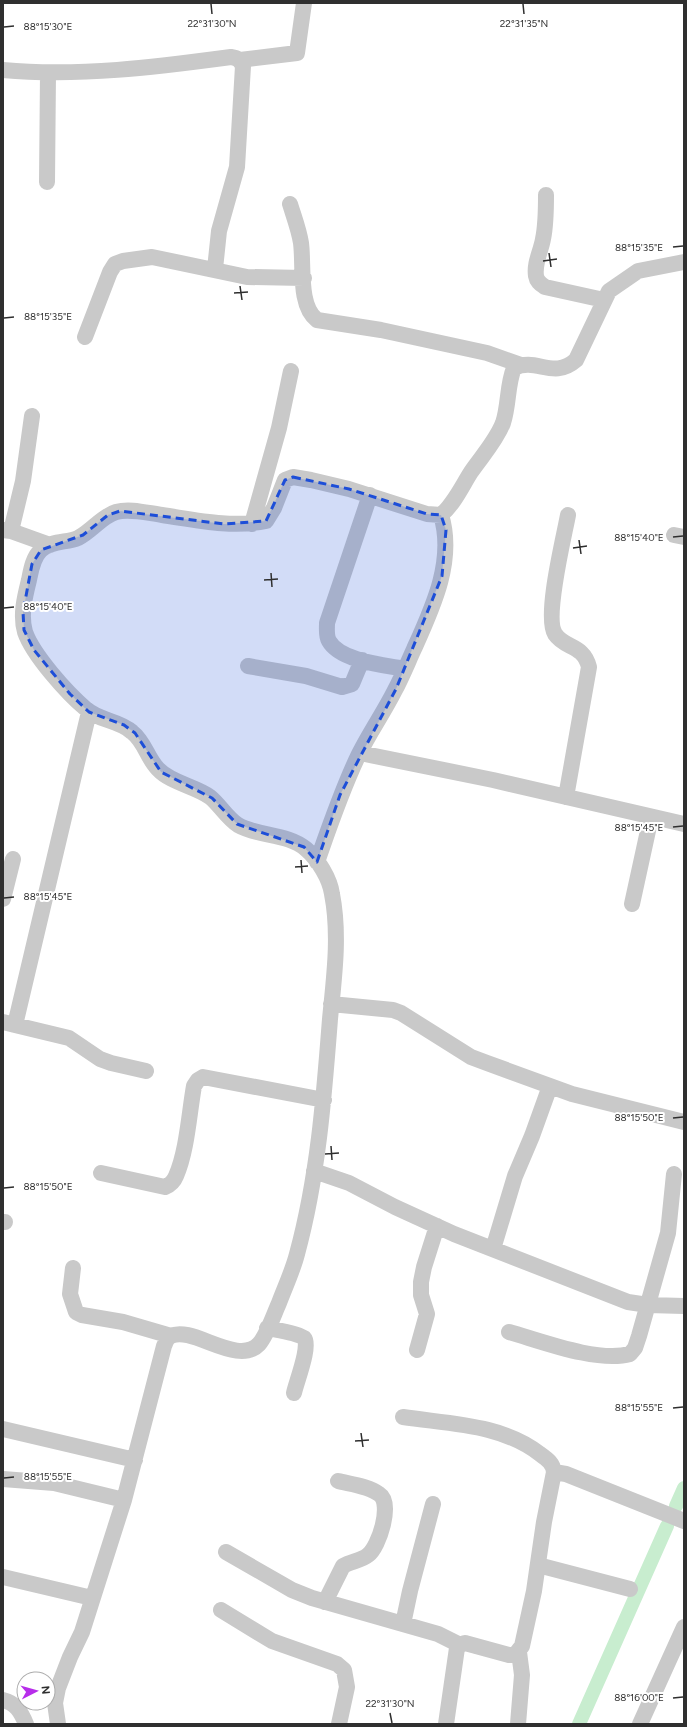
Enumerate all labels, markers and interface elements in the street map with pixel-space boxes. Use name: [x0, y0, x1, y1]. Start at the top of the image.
text: 22°31'30"N: [187, 17, 237, 30]
text: 22°31'35"N: [500, 17, 548, 30]
text: 88°15'30"E: [24, 20, 72, 33]
text: 88°15'35"E: [615, 241, 663, 254]
text: 88°15'35"E: [24, 310, 72, 323]
text: 88°15'40"E: [614, 531, 664, 544]
text: 88°15'40"E: [23, 600, 73, 613]
text: 88°15'45"E: [615, 821, 664, 834]
text: 88°15'45"E: [24, 890, 73, 903]
text: 88°15'50"E: [614, 1111, 664, 1124]
text: 88°15'50"E: [23, 1180, 73, 1193]
text: 88°15'55"E: [615, 1401, 663, 1414]
text: 88°15'55"E: [24, 1470, 72, 1483]
north arrow: [16, 1671, 56, 1711]
text: N: [39, 1685, 52, 1695]
text: 88°16'00"E: [614, 1691, 664, 1704]
text: 22°31'30"N: [365, 1697, 415, 1710]

